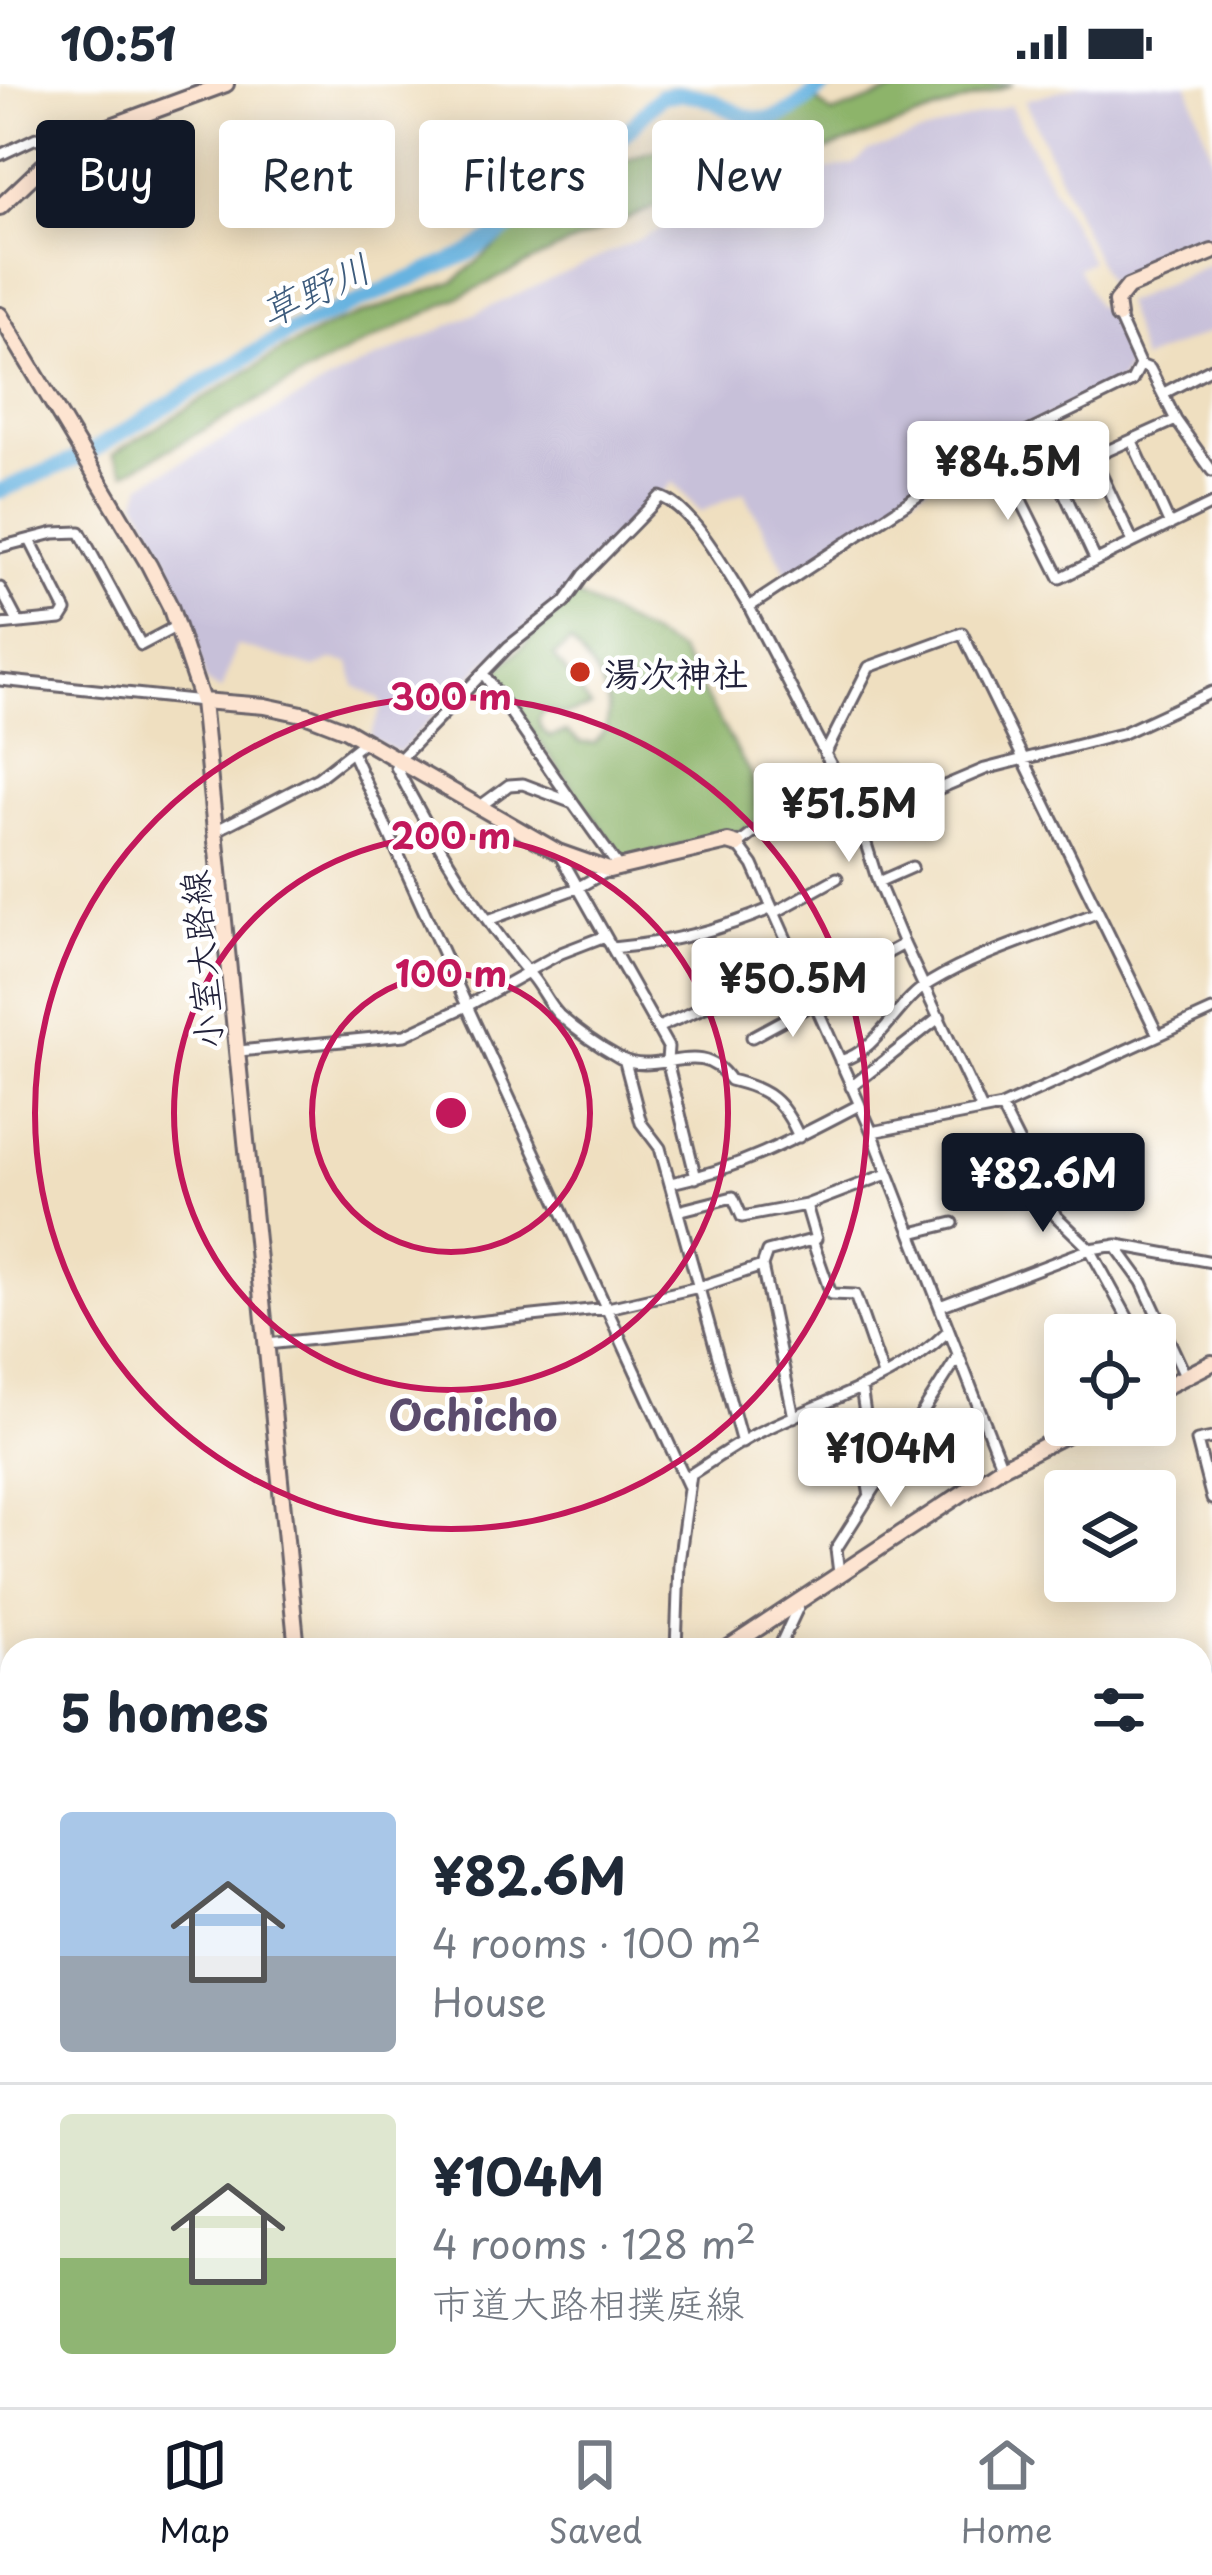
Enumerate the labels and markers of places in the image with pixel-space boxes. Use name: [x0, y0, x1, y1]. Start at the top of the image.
pin: ¥84.5M: [910, 421, 1106, 523]
place label: 湯次神社: [604, 645, 748, 699]
marker: 湯次神社: [567, 659, 593, 685]
pin: ¥51.5M: [751, 763, 947, 865]
pin: ¥50.5M: [695, 938, 891, 1040]
centre of rings: [430, 1092, 472, 1134]
pin: ¥82.6M: [945, 1133, 1141, 1235]
pin: ¥104M: [807, 1408, 975, 1510]

